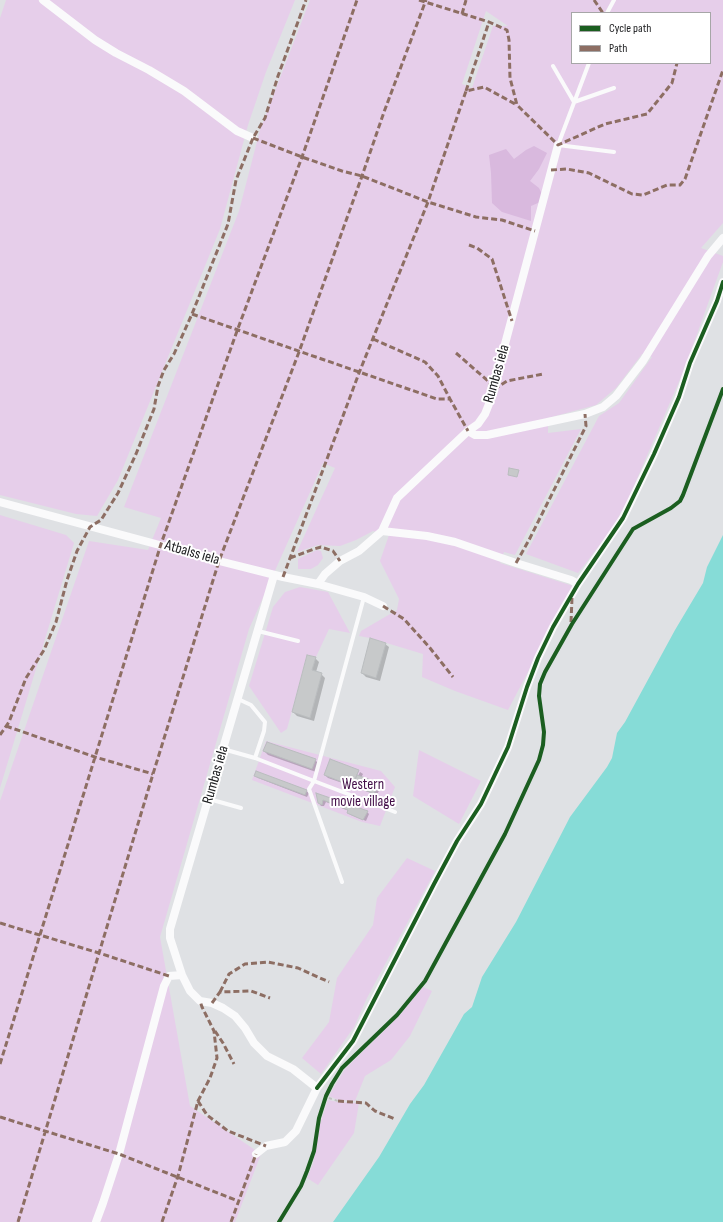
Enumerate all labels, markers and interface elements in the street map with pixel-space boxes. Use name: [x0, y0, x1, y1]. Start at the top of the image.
legend: [571, 12, 711, 64]
text: Cycle path: [609, 21, 651, 36]
text: Path: [609, 41, 627, 56]
street label: Rumbas iela: [480, 343, 514, 405]
street label: Atbalss iela: [163, 537, 221, 569]
street label: Rumbas iela: [199, 744, 233, 806]
park label: Western movie village: [331, 776, 395, 811]

